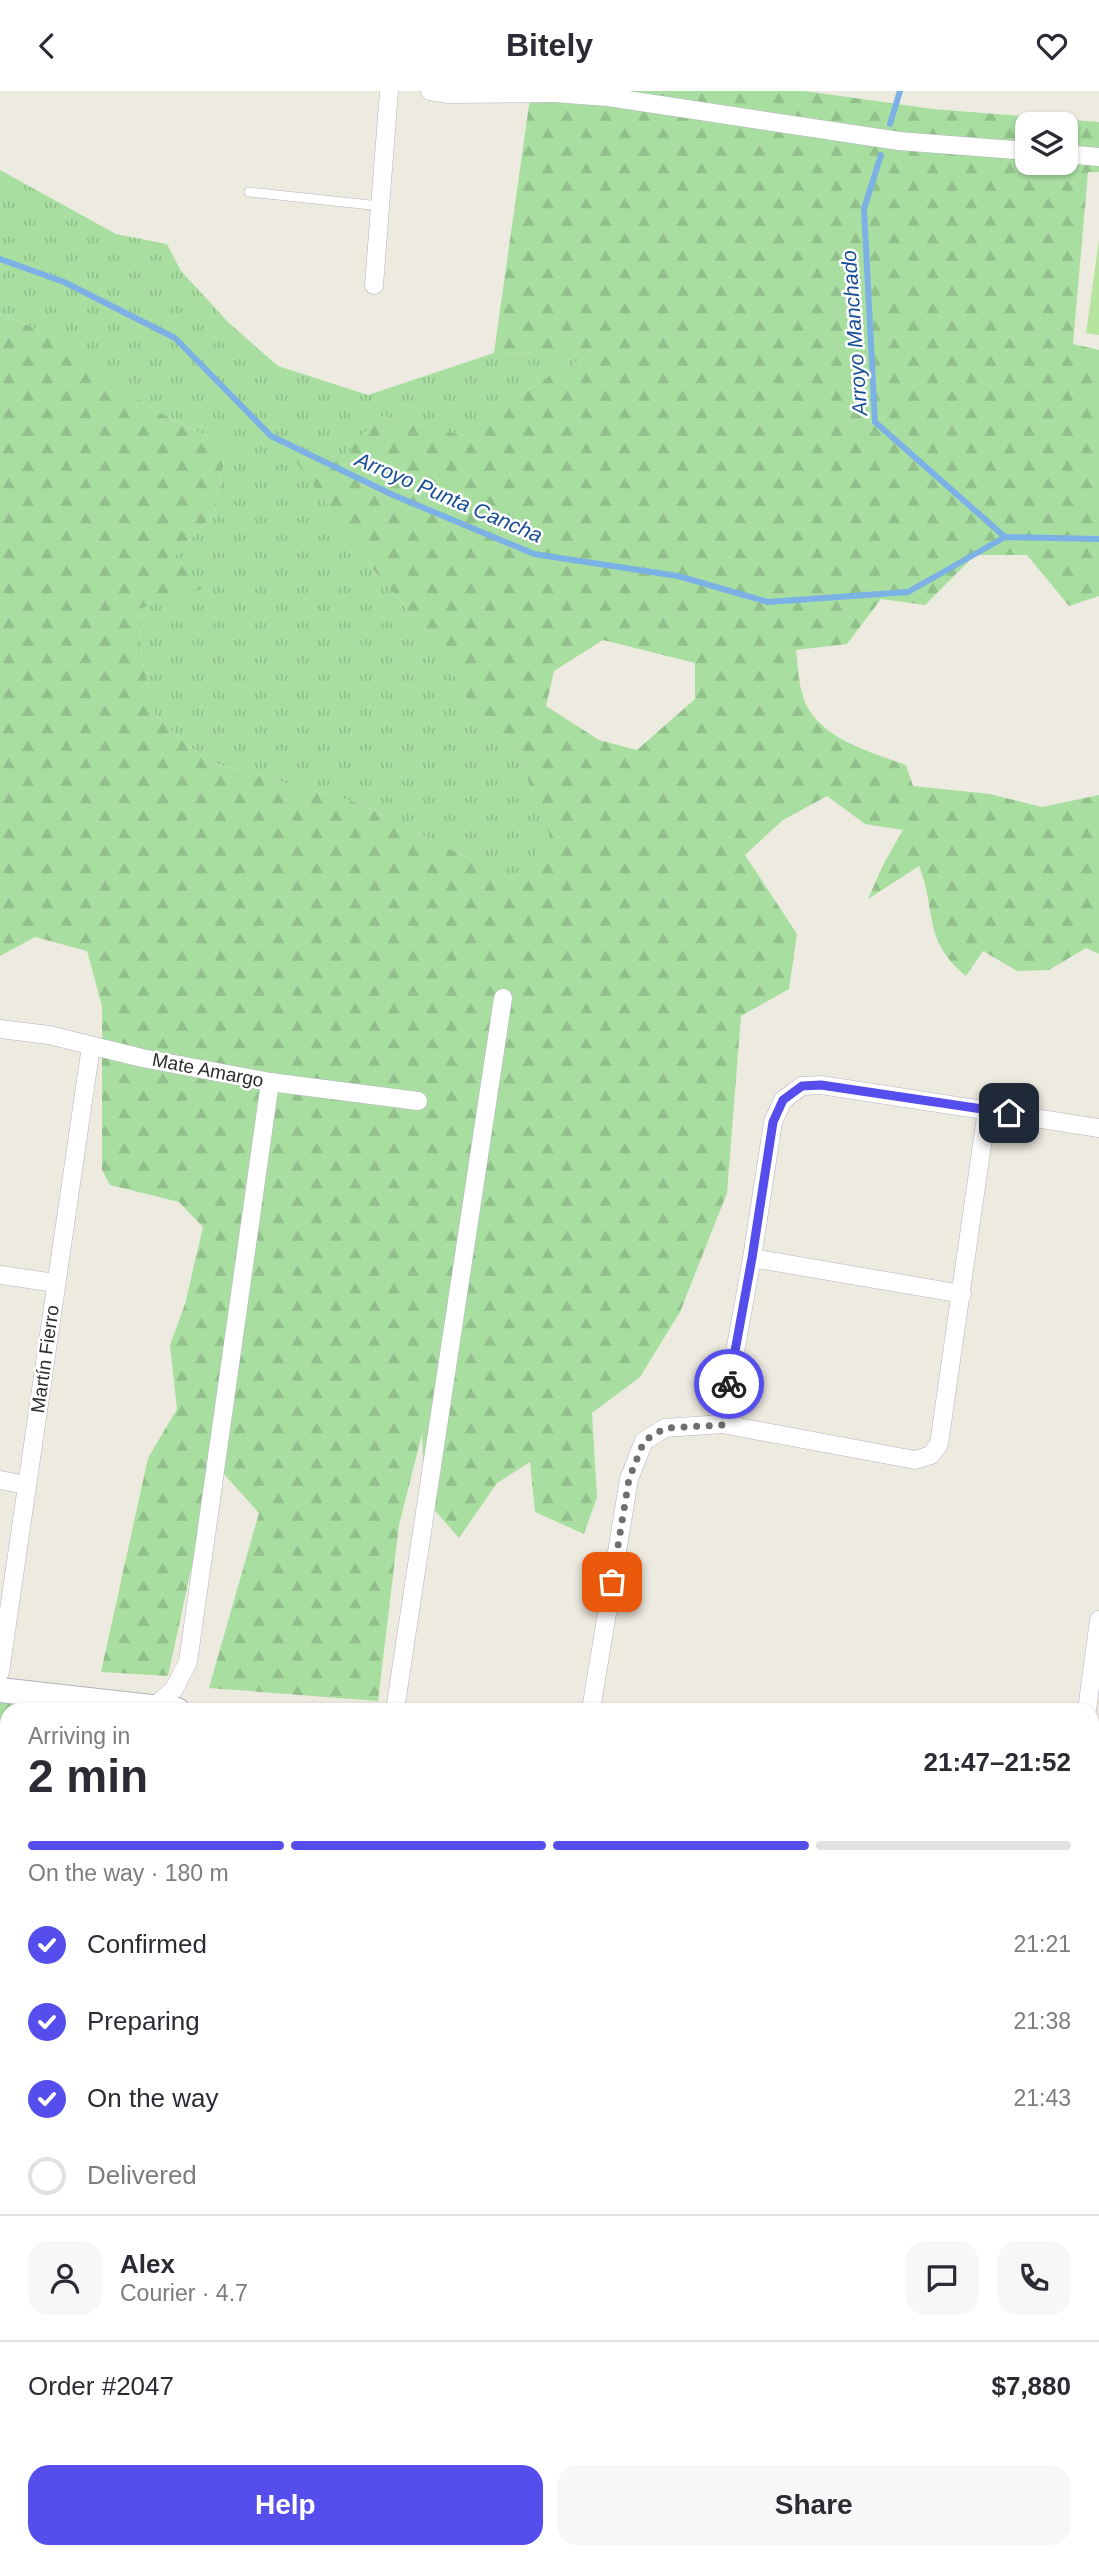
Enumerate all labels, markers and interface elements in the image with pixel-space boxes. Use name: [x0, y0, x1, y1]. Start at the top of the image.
icon: back: [28, 27, 66, 65]
text: Bitely: [506, 27, 593, 63]
icon: heart: [1033, 27, 1071, 65]
map controls: [1015, 112, 1078, 175]
button: layers: [1015, 112, 1078, 175]
water label: Arroyo Manchado: [837, 249, 871, 418]
water label: Arroyo Punta Cancha: [350, 446, 546, 547]
street label: Mate Amargo: [151, 1049, 265, 1091]
pin: [979, 1083, 1039, 1143]
icon: home: [990, 1094, 1028, 1132]
street label: Martín Fierro: [27, 1304, 63, 1414]
courier: [694, 1349, 764, 1419]
icon: bike: [710, 1365, 748, 1403]
pin: [582, 1552, 642, 1612]
icon: bag: [593, 1563, 631, 1601]
text: Arriving in: [28, 1723, 130, 1749]
text: 21:47–21:52: [924, 1747, 1071, 1777]
text: 2 min: [28, 1750, 148, 1802]
text: On the way · 180 m: [28, 1860, 229, 1886]
icon: check: [28, 1926, 66, 1964]
text: Confirmed: [87, 1929, 207, 1959]
text: 21:21: [1013, 1931, 1071, 1957]
icon: check: [28, 2003, 66, 2041]
text: Preparing: [87, 2006, 200, 2036]
text: 21:38: [1013, 2008, 1071, 2034]
icon: check: [28, 2080, 66, 2118]
text: On the way: [87, 2083, 219, 2113]
text: 21:43: [1013, 2085, 1071, 2111]
text: Delivered: [87, 2160, 197, 2190]
button: person: [28, 2241, 102, 2315]
button: chat: [905, 2241, 979, 2315]
button: phone: [997, 2241, 1071, 2315]
text: Alex: [120, 2249, 175, 2279]
text: Courier · 4.7: [120, 2280, 248, 2306]
text: Order #2047: [28, 2371, 174, 2401]
text: $7,880: [991, 2371, 1071, 2401]
button: Help: [28, 2465, 543, 2545]
button: Share: [557, 2465, 1071, 2545]

